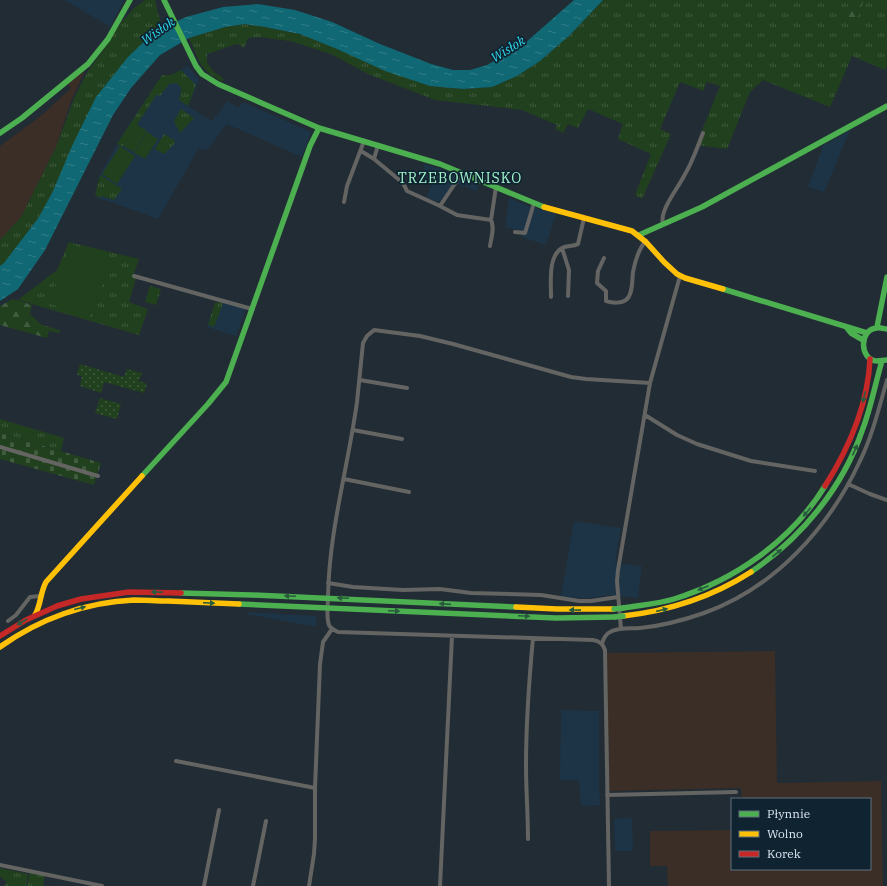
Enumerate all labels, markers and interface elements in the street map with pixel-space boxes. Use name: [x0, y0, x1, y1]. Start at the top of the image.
water label: Wisłok: [138, 13, 178, 49]
water label: Wisłok: [488, 32, 528, 66]
district label: TRZEBOWNISKO: [398, 169, 522, 187]
one-way arrow: [861, 391, 867, 403]
one-way arrow: [852, 444, 858, 456]
one-way arrow: [803, 508, 812, 517]
one-way arrow: [772, 548, 783, 557]
one-way arrow: [697, 585, 708, 591]
one-way arrow: [150, 589, 163, 595]
one-way arrow: [283, 593, 296, 599]
one-way arrow: [336, 595, 349, 602]
one-way arrow: [203, 599, 215, 606]
one-way arrow: [439, 601, 451, 608]
one-way arrow: [74, 605, 86, 611]
one-way arrow: [656, 606, 668, 612]
one-way arrow: [388, 607, 400, 614]
one-way arrow: [568, 607, 581, 613]
one-way arrow: [518, 613, 530, 620]
one-way arrow: [16, 619, 28, 626]
legend: [731, 798, 871, 870]
text: Płynnie: [767, 806, 810, 821]
text: Wolno: [767, 826, 803, 841]
text: Korek: [767, 846, 801, 861]

